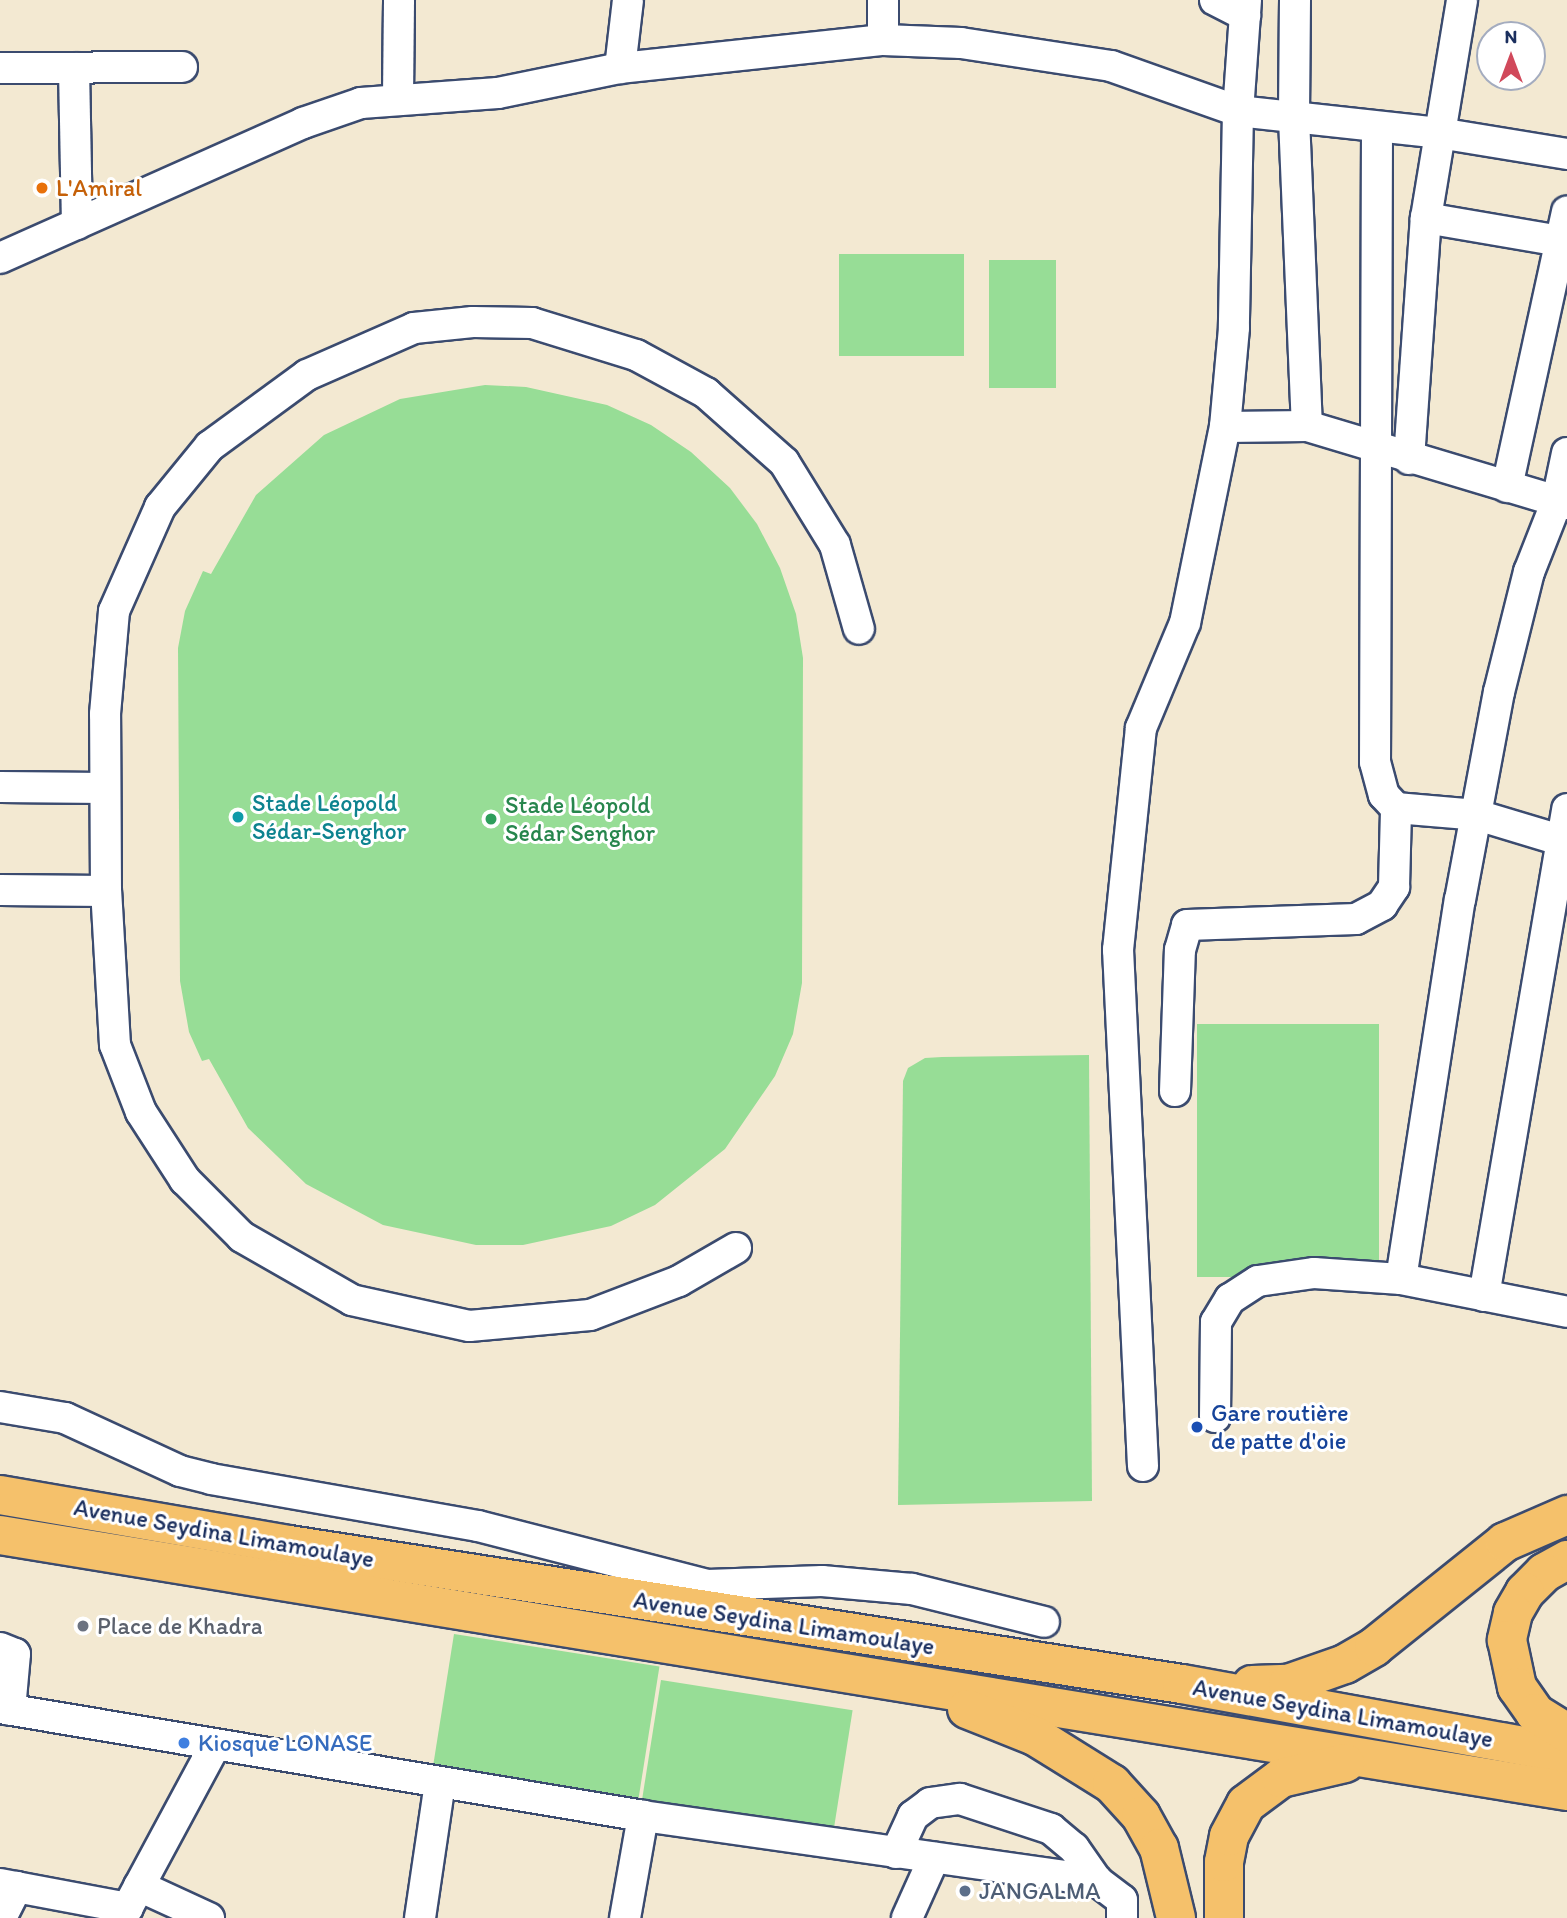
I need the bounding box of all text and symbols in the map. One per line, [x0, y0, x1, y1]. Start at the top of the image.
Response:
north arrow [1476, 21, 1546, 91]
text: N [1505, 25, 1517, 48]
place label: L'Amiral [56, 174, 142, 202]
marker: L'Amiral [34, 180, 50, 196]
place label: Stade Léopold Sédar-Senghor [252, 789, 406, 845]
place label: Stade Léopold Sédar Senghor [505, 791, 655, 847]
marker: Stade Léopold Sédar-Senghor [230, 809, 246, 825]
marker: Stade Léopold Sédar Senghor [483, 811, 499, 827]
place label: Gare routière de patte d'oie [1211, 1399, 1349, 1455]
marker: Gare routière de patte d'oie [1189, 1419, 1205, 1435]
street label: Avenue Seydina Limamoulaye [72, 1492, 376, 1574]
street label: Avenue Seydina Limamoulaye [632, 1585, 936, 1661]
place label: Place de Khadra [97, 1612, 263, 1640]
marker: Place de Khadra [75, 1618, 91, 1634]
street label: Avenue Seydina Limamoulaye [1191, 1672, 1495, 1754]
place label: Kiosque LONASE [198, 1729, 372, 1757]
marker: Kiosque LONASE [176, 1735, 192, 1751]
place label: JANGALMA [979, 1877, 1101, 1905]
marker: JANGALMA [957, 1883, 973, 1899]

